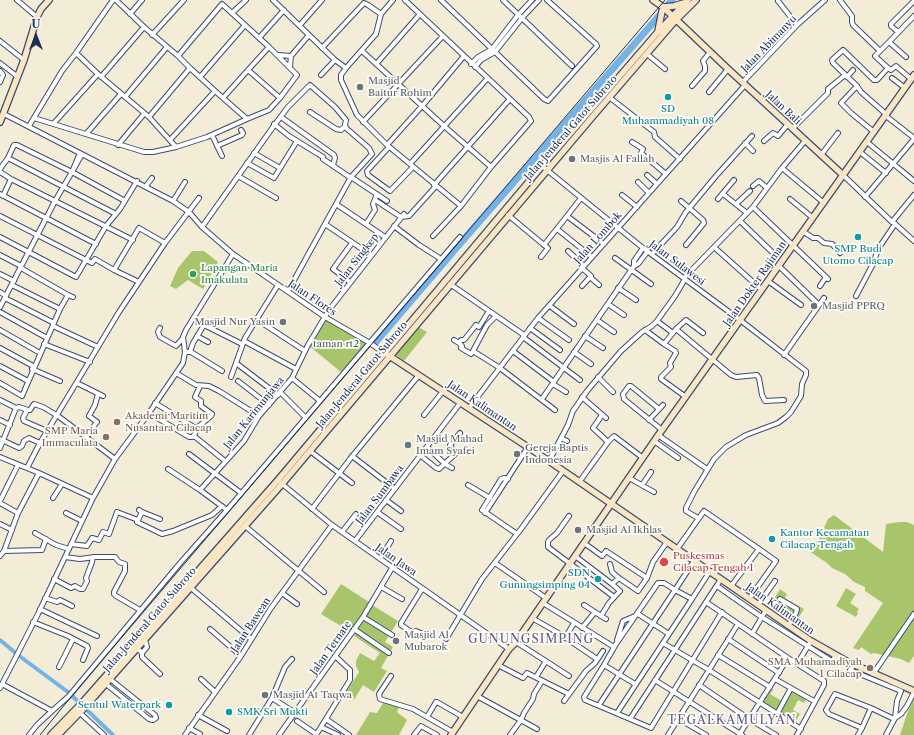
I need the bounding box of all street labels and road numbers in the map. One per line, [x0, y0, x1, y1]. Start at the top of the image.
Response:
street label: Jalan Abimanyu [739, 13, 799, 75]
street label: Jalan Jenderal Gatot Subroto [522, 73, 620, 183]
street label: Jalan Bali [763, 89, 803, 127]
street label: Jalan Lombok [572, 210, 624, 266]
street label: Jalan Singkep [333, 231, 381, 289]
street label: Jalan Sulawesi [647, 238, 707, 288]
street label: Jalan Dokter Rajiman [721, 239, 789, 329]
street label: Jalan Flores [286, 278, 338, 318]
street label: Jalan Jenderal Gatot Subroto [314, 319, 410, 431]
street label: Jalan Karimunjawa [221, 375, 287, 451]
street label: Jalan Kalimantan [445, 378, 519, 434]
street label: Jalan Sumbawa [354, 463, 406, 527]
street label: Jalan Jawa [373, 541, 419, 579]
street label: Jalan Jenderal Gatot Subroto [101, 565, 199, 675]
street label: Jalan Kalimantan [743, 581, 817, 637]
street label: Jalan Bawean [229, 595, 273, 655]
street label: Jalan Ternate [308, 619, 354, 677]

